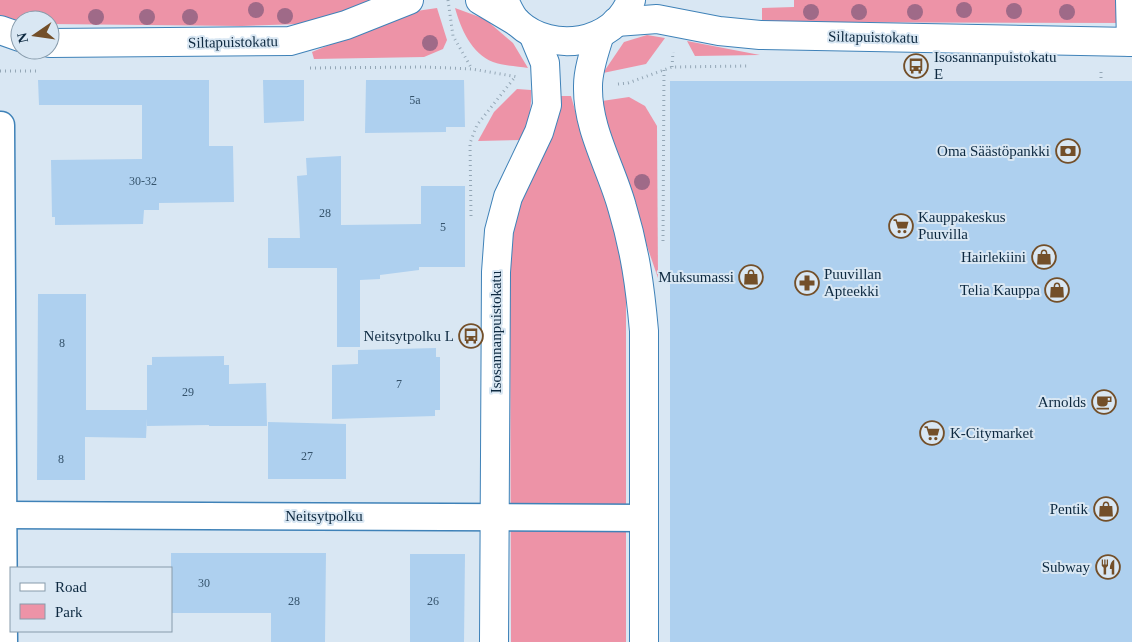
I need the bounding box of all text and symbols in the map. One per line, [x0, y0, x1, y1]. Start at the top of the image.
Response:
north arrow [10, 10, 60, 60]
street label: Siltapuistokatu [828, 28, 919, 46]
text: N [14, 31, 31, 44]
street label: Siltapuistokatu [188, 33, 279, 51]
place label: Isosannanpuistokatu E [934, 49, 1057, 82]
bus stop icon: Isosannanpuistokatu E [903, 53, 929, 79]
house number: 5a [409, 93, 421, 107]
bank icon: Oma Säästöpankki [1055, 138, 1081, 164]
place label: Oma Säästöpankki [937, 143, 1050, 159]
house number: 30-32 [129, 174, 157, 188]
house number: 28 [319, 206, 331, 220]
place label: Kauppakeskus Puuvilla [918, 209, 1006, 242]
supermarket icon: Kauppakeskus Puuvilla [888, 213, 914, 239]
house number: 5 [440, 220, 446, 234]
shop icon: Hairlekiini [1031, 244, 1057, 270]
place label: Hairlekiini [961, 249, 1026, 265]
shop icon: Muksumassi [738, 264, 764, 290]
place label: Puuvillan Apteekki [824, 266, 882, 299]
place label: Muksumassi [658, 269, 734, 285]
street label: Isosannanpuistokatu [488, 270, 504, 393]
pharmacy icon: Puuvillan Apteekki [794, 270, 820, 296]
shop icon: Telia Kauppa [1044, 277, 1070, 303]
place label: Telia Kauppa [960, 282, 1040, 298]
bus stop icon: Neitsytpolku L [458, 323, 484, 349]
place label: Neitsytpolku L [364, 328, 454, 344]
house number: 8 [59, 336, 65, 350]
house number: 7 [396, 377, 402, 391]
house number: 29 [182, 385, 194, 399]
cafe icon: Arnolds [1091, 389, 1117, 415]
place label: Arnolds [1038, 394, 1086, 410]
supermarket icon: K-Citymarket [919, 420, 945, 446]
place label: K-Citymarket [950, 425, 1034, 441]
house number: 27 [301, 449, 313, 463]
house number: 8 [58, 452, 64, 466]
shop icon: Pentik [1093, 496, 1119, 522]
place label: Pentik [1050, 501, 1088, 517]
street label: Neitsytpolku [285, 508, 363, 524]
restaurant icon: Subway [1095, 554, 1121, 580]
place label: Subway [1042, 559, 1090, 575]
legend [10, 567, 172, 632]
house number: 30 [198, 576, 210, 590]
text: Road [55, 579, 87, 595]
house number: 28 [288, 594, 300, 608]
house number: 26 [427, 594, 439, 608]
text: Park [55, 604, 83, 620]

